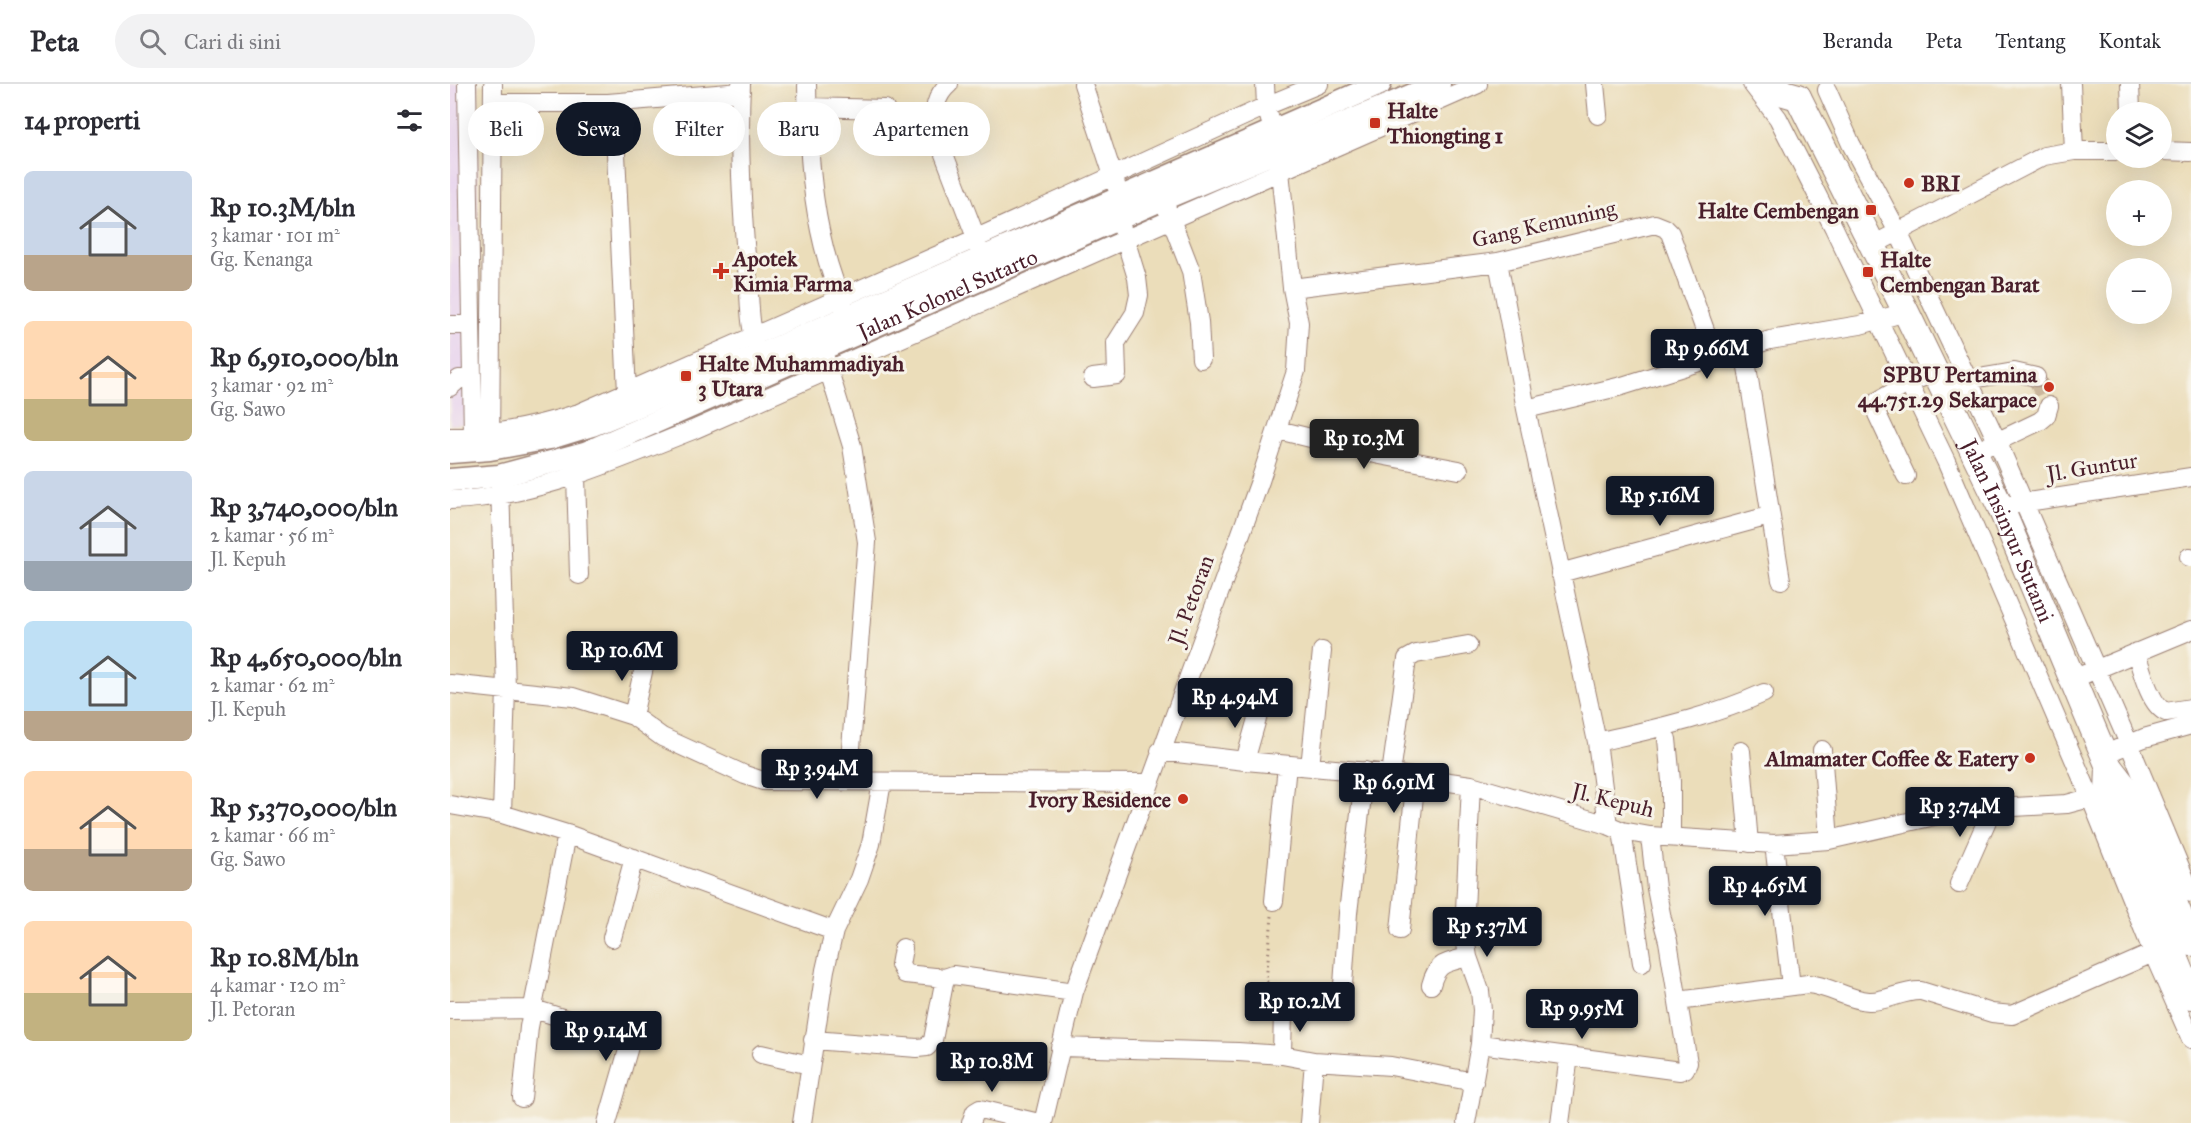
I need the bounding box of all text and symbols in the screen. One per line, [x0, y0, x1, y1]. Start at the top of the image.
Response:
search box [115, 14, 535, 68]
text: Peta [30, 24, 79, 59]
icon: search [136, 25, 169, 58]
text: Cari di sini [184, 28, 281, 55]
text: Beranda [1822, 28, 1893, 54]
text: Peta [1926, 28, 1962, 54]
text: Tentang [1995, 28, 2065, 54]
text: Kontak [2098, 28, 2161, 54]
place label: Halte Thiongting 1 [1386, 97, 1503, 149]
chip: Beli [468, 102, 544, 156]
chip: Sewa [556, 102, 641, 156]
chip: Filter [653, 102, 745, 156]
chip: Baru [757, 102, 841, 156]
chip: Apartemen [853, 102, 990, 156]
map controls [2106, 102, 2172, 324]
button: layers [2106, 102, 2172, 168]
text: 14 properti [24, 104, 140, 136]
icon: filters [393, 104, 426, 137]
marker: Halte Thiongting 1 [1368, 116, 1382, 130]
place label: BRI [1921, 170, 1961, 197]
marker: BRI [1902, 176, 1916, 190]
button: + [2106, 180, 2172, 246]
text: Rp 10.3M/bln [210, 191, 355, 223]
street label: Gang Kemuning [1469, 194, 1619, 254]
icon: home [72, 195, 144, 267]
place label: Halte Cembengan [1697, 197, 1859, 224]
marker: Halte Cembengan [1864, 203, 1878, 217]
text: 3 kamar · 101 m² [210, 223, 340, 247]
street label: Jalan Kolonel Sutarto [851, 242, 1041, 346]
place label: Apotek Kimia Farma [731, 245, 853, 297]
place label: Halte Cembengan Barat [1880, 246, 2040, 298]
text: Gg. Kenanga [210, 247, 313, 271]
button: − [2106, 258, 2172, 324]
marker: Apotek Kimia Farma [714, 264, 728, 278]
marker: Halte Cembengan Barat [1861, 265, 1875, 279]
pin: Rp 9.66M [1645, 329, 1769, 380]
text: Rp 9.66M [1665, 336, 1749, 360]
text: Rp 6,910,000/bln [210, 341, 399, 373]
icon: home [72, 345, 144, 417]
place label: Halte Muhammadiyah 3 Utara [698, 350, 905, 402]
place label: SPBU Pertamina 44.751.29 Sekarpace [1858, 361, 2038, 413]
marker: Halte Muhammadiyah 3 Utara [679, 369, 693, 383]
text: 3 kamar · 92 m² [210, 373, 333, 397]
marker: SPBU Pertamina 44.751.29 Sekarpace [2042, 380, 2056, 394]
text: Gg. Sawo [210, 397, 285, 421]
pin: Rp 10.3M [1302, 419, 1426, 470]
text: Rp 10.3M [1324, 426, 1404, 450]
street label: Jalan Insinyur Sutami [1955, 433, 2060, 626]
street label: Jl. Guntur [2043, 446, 2140, 488]
pin: Rp 5.16M [1598, 476, 1722, 527]
text: Rp 5.16M [1620, 483, 1700, 507]
text: Rp 3,740,000/bln [210, 491, 398, 523]
icon: home [72, 495, 144, 567]
text: 2 kamar · 56 m² [210, 523, 334, 547]
text: Jl. Kepuh [210, 547, 286, 571]
street label: Jl. Petoran [1162, 551, 1220, 651]
pin: Rp 10.6M [560, 631, 684, 682]
text: Rp 10.6M [581, 638, 663, 662]
text: Rp 4,650,000/bln [210, 641, 402, 673]
icon: home [72, 645, 144, 717]
text: 2 kamar · 62 m² [210, 673, 335, 697]
pin: Rp 4.94M [1173, 678, 1297, 729]
text: Rp 4.94M [1192, 685, 1278, 709]
text: Jl. Kepuh [210, 697, 286, 721]
place label: Almamater Coffee & Eatery [1763, 745, 2020, 772]
pin: Rp 3.94M [755, 749, 879, 800]
marker: Almamater Coffee & Eatery [2023, 751, 2037, 765]
text: Rp 3.94M [775, 756, 859, 780]
pin: Rp 6.91M [1332, 763, 1456, 814]
text: Rp 6.91M [1353, 770, 1435, 794]
street label: Jl. Kepuh [1567, 776, 1657, 823]
place label: Ivory Residence [1028, 786, 1171, 813]
pin: Rp 3.74M [1898, 787, 2022, 838]
text: Rp 5,370,000/bln [210, 791, 397, 823]
marker: Ivory Residence [1176, 792, 1190, 806]
text: Rp 3.74M [1919, 794, 2001, 818]
icon: home [72, 795, 144, 867]
text: 2 kamar · 66 m² [210, 823, 335, 847]
text: Gg. Sawo [210, 847, 285, 871]
pin: Rp 4.65M [1703, 866, 1827, 917]
text: Rp 4.65M [1723, 873, 1807, 897]
pin: Rp 5.37M [1425, 907, 1549, 958]
text: Rp 5.37M [1447, 914, 1527, 938]
text: Rp 10.8M/bln [210, 941, 359, 973]
icon: home [72, 945, 144, 1017]
text: 4 kamar · 120 m² [210, 973, 345, 997]
pin: Rp 10.2M [1238, 982, 1362, 1033]
text: Rp 10.2M [1259, 989, 1341, 1013]
pin: Rp 9.95M [1520, 989, 1644, 1040]
text: Rp 9.95M [1540, 996, 1624, 1020]
text: Jl. Petoran [210, 997, 295, 1021]
pin: Rp 9.14M [544, 1011, 668, 1062]
text: Rp 9.14M [565, 1018, 647, 1042]
pin: Rp 10.8M [930, 1042, 1054, 1093]
text: Rp 10.8M [950, 1049, 1034, 1073]

